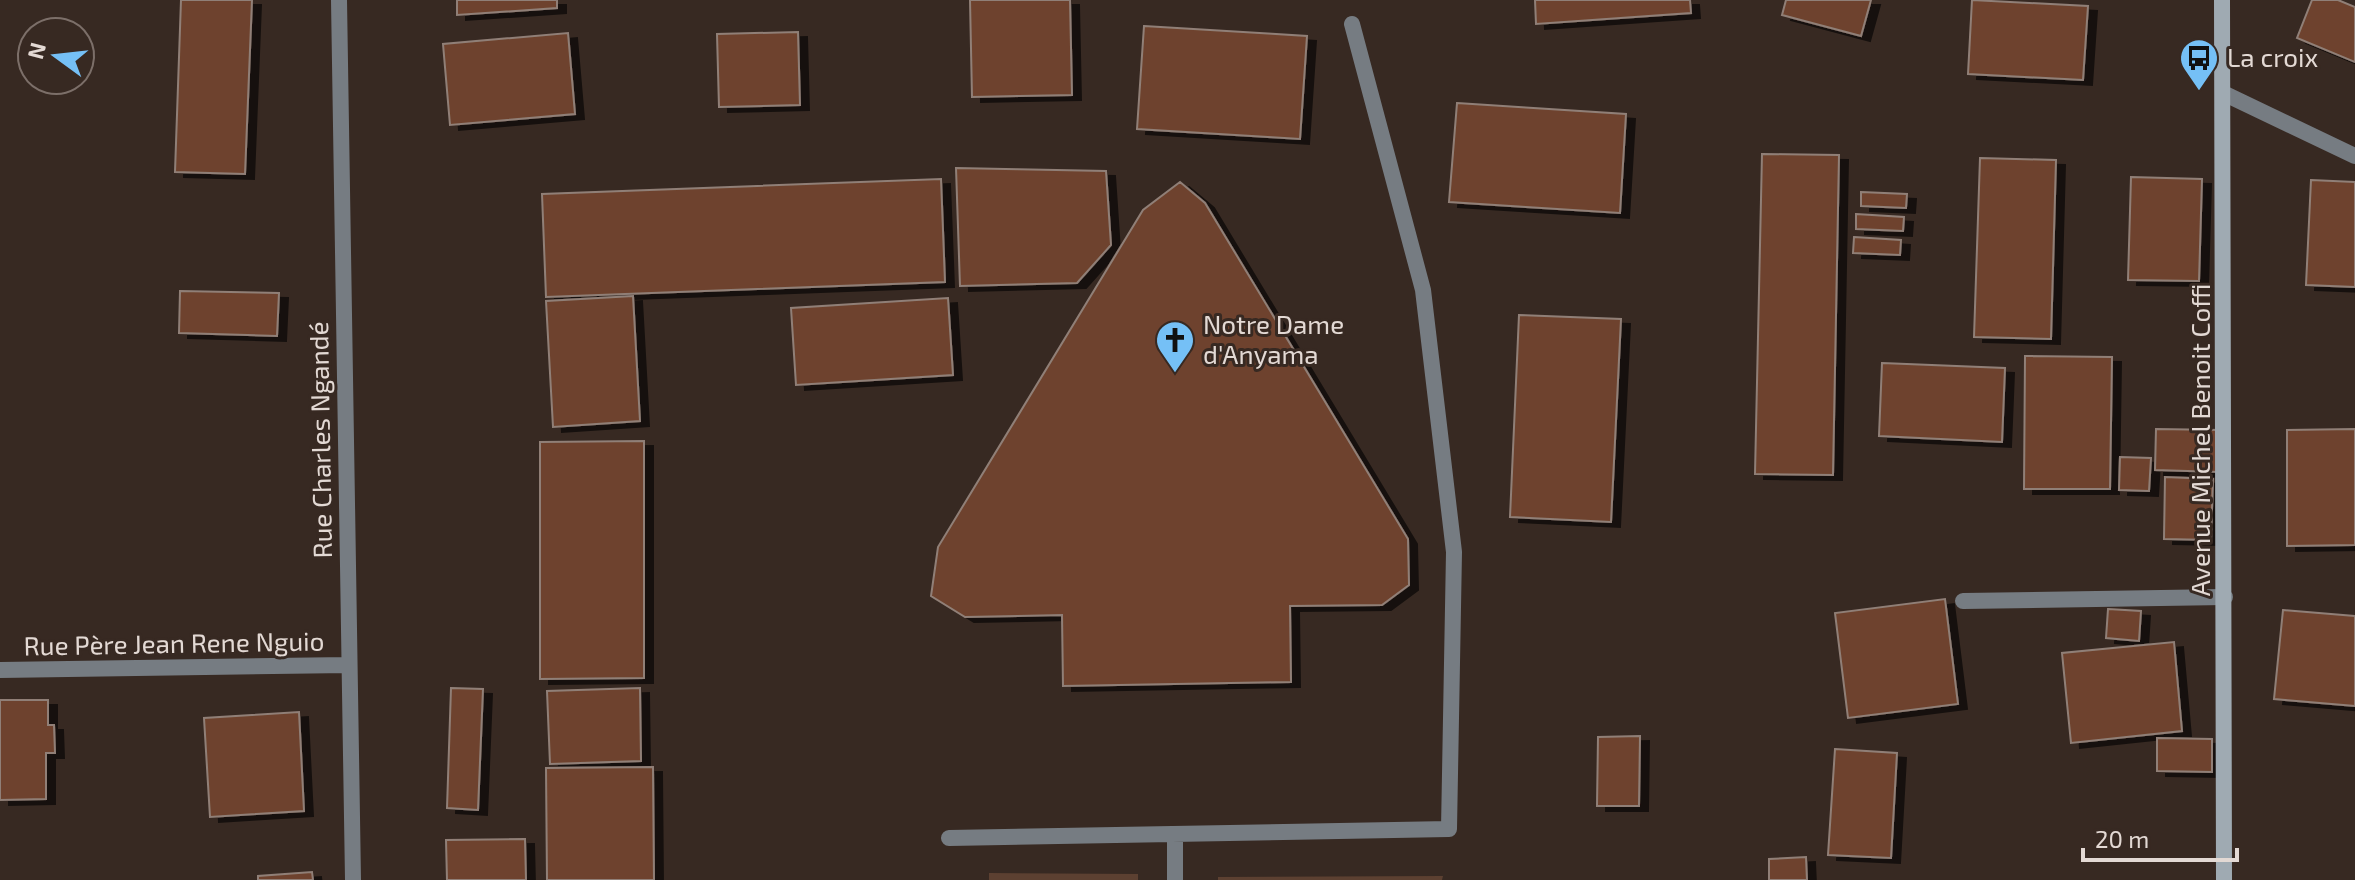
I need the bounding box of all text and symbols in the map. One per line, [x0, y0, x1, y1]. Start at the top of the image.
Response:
north arrow [16, 16, 96, 96]
bus stop icon: La croix [2178, 37, 2220, 92]
text: N [21, 40, 50, 62]
place label: La croix [2227, 41, 2318, 72]
street label: Avenue Michel Benoit Coffi [2184, 284, 2215, 596]
place label: Notre Dame d'Anyama [1203, 308, 1344, 369]
church icon: Notre Dame d'Anyama [1154, 319, 1196, 374]
street label: Rue Charles Ngandé [302, 321, 337, 559]
street label: Rue Père Jean Rene Nguio [23, 624, 325, 661]
scale bar [2083, 812, 2237, 862]
text: 20 m [2095, 824, 2149, 853]

